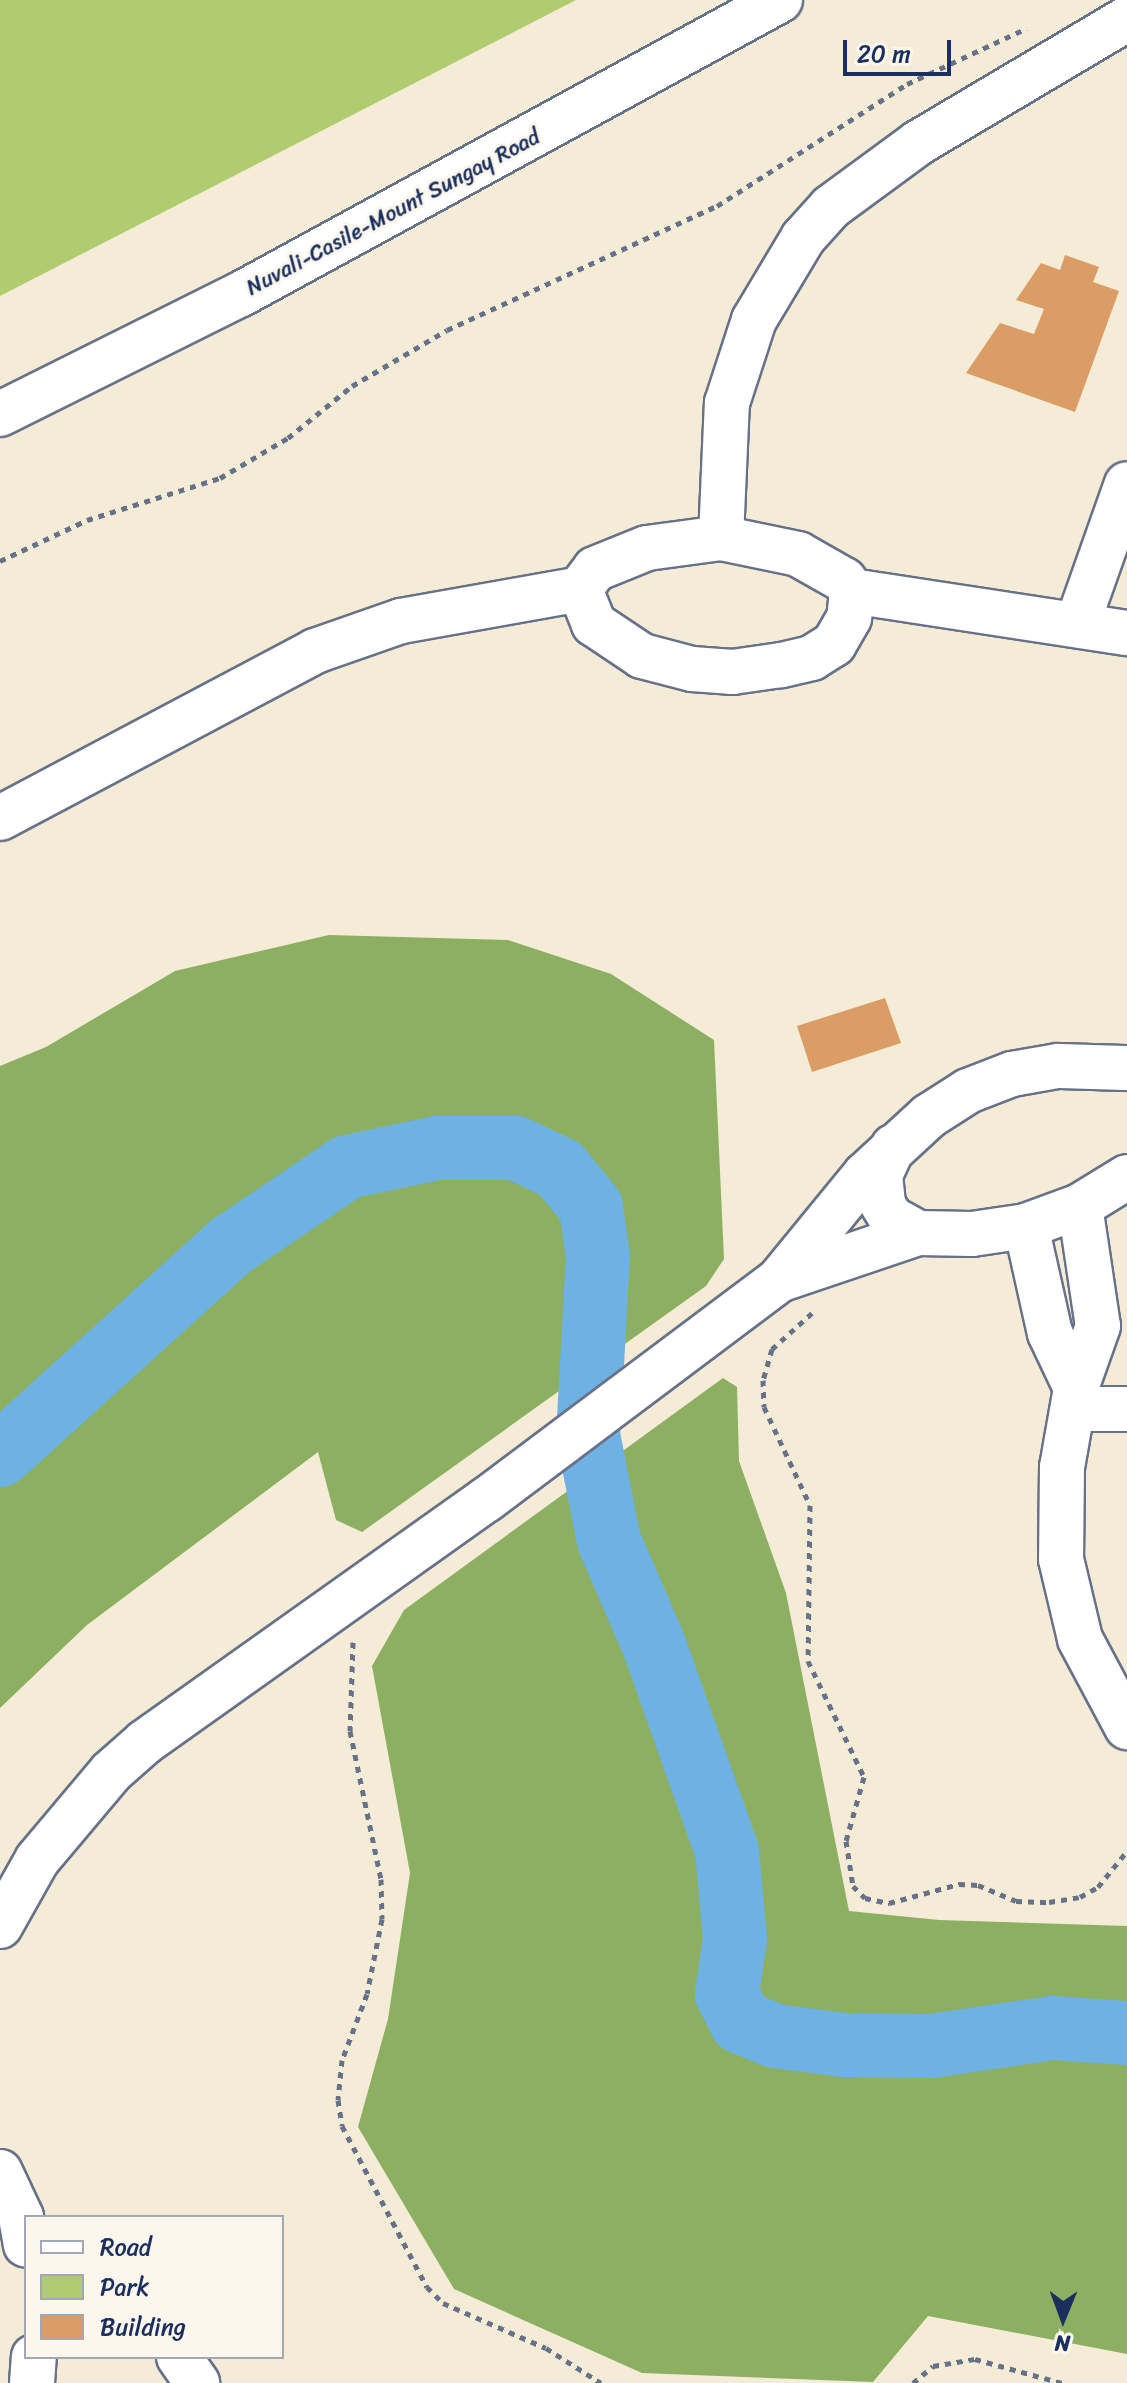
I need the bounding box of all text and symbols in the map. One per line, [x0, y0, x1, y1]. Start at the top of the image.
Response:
scale bar [847, 24, 955, 74]
text: 20 m [857, 33, 911, 75]
street label: Nuvali-Casile-Mount Sungay Road [242, 123, 544, 301]
legend [24, 2215, 284, 2359]
text: Road [100, 2226, 151, 2268]
text: Park [100, 2266, 149, 2308]
north arrow [1023, 2279, 1103, 2359]
text: Building [100, 2306, 186, 2348]
text: N [1055, 2324, 1071, 2363]

